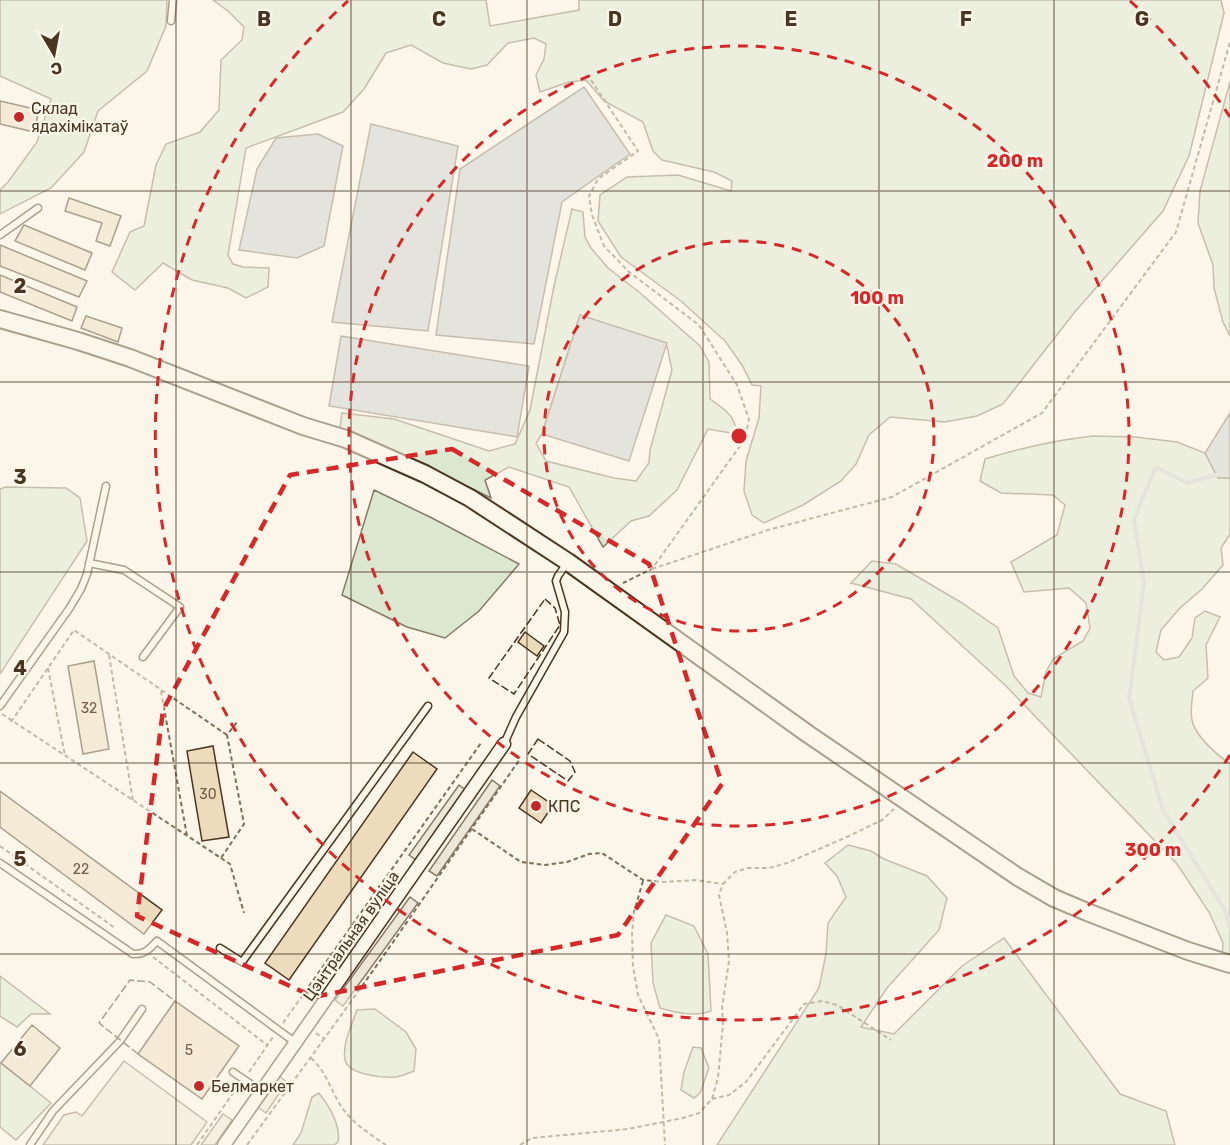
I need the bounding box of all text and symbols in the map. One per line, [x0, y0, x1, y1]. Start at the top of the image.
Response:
text: B [257, 7, 271, 31]
text: C [432, 7, 446, 31]
text: D [608, 7, 622, 31]
text: E [785, 7, 797, 31]
text: F [960, 7, 972, 31]
text: G [1135, 7, 1149, 31]
north arrow [24, 24, 84, 84]
text: С [49, 58, 64, 79]
place label: Склад ядахімікатаў [31, 99, 129, 136]
marker: Склад ядахімікатаў [12, 110, 26, 124]
text: 200 m [987, 150, 1043, 172]
text: 2 [14, 274, 27, 298]
text: 100 m [850, 287, 904, 309]
centre of rings [729, 426, 749, 446]
text: 3 [13, 465, 27, 489]
text: 4 [13, 656, 27, 680]
house number: 32 [81, 700, 97, 717]
house number: 30 [199, 786, 217, 803]
place label: КПС [548, 797, 580, 816]
marker: КПС [529, 799, 543, 813]
text: 300 m [1125, 839, 1181, 861]
text: 5 [14, 847, 27, 871]
house number: 22 [73, 861, 89, 878]
street label: Цэнтральная вуліца [299, 867, 403, 1005]
text: 6 [13, 1037, 27, 1061]
house number: 5 [185, 1042, 193, 1059]
place label: Белмаркет [211, 1077, 294, 1096]
marker: Белмаркет [192, 1079, 206, 1093]

